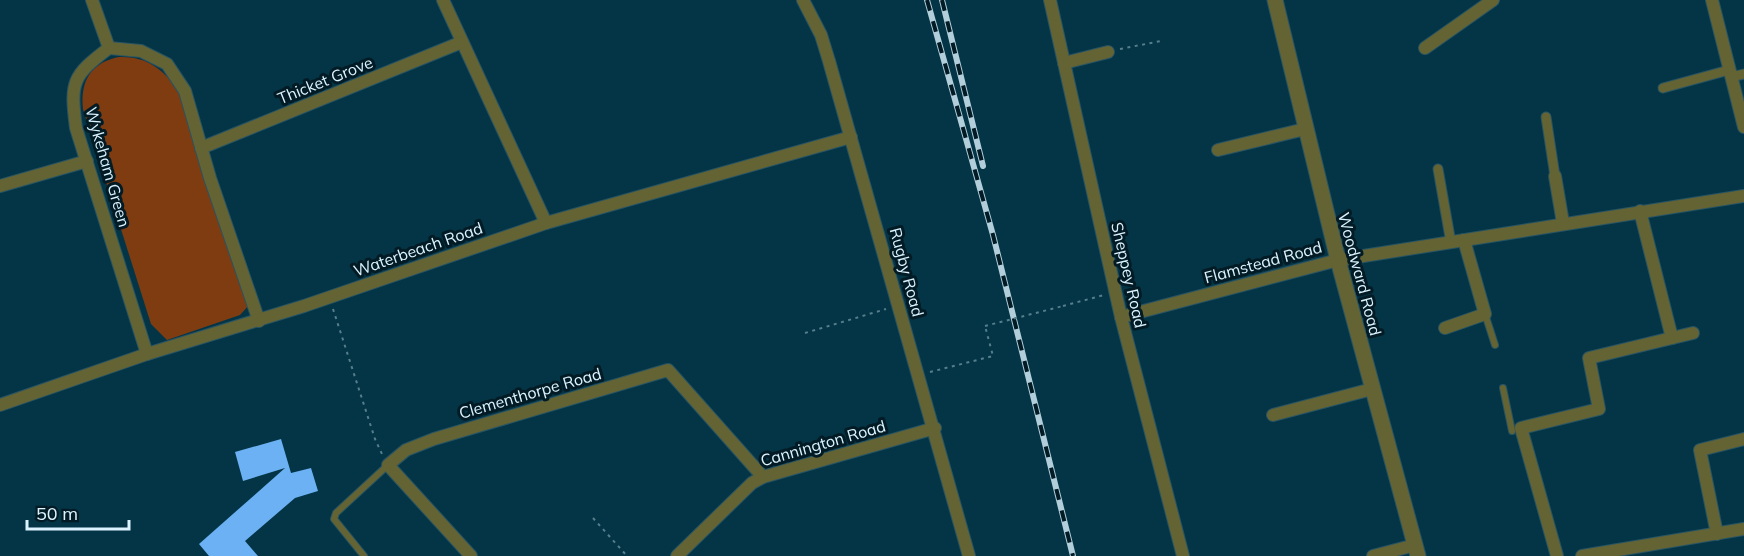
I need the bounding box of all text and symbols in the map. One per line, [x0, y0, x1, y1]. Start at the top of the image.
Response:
street label: Thicket Grove [275, 52, 375, 108]
street label: Wykeham Green [81, 105, 135, 229]
street label: Woodward Road [1334, 210, 1386, 338]
street label: Waterbeach Road [351, 218, 485, 280]
street label: Sheppey Road [1107, 220, 1151, 330]
street label: Rugby Road [886, 225, 928, 319]
street label: Flamstead Road [1202, 237, 1324, 287]
street label: Clementhorpe Road [456, 363, 604, 423]
street label: Cannington Road [758, 416, 888, 470]
scale bar [27, 493, 129, 531]
text: 50 m [36, 502, 78, 525]

